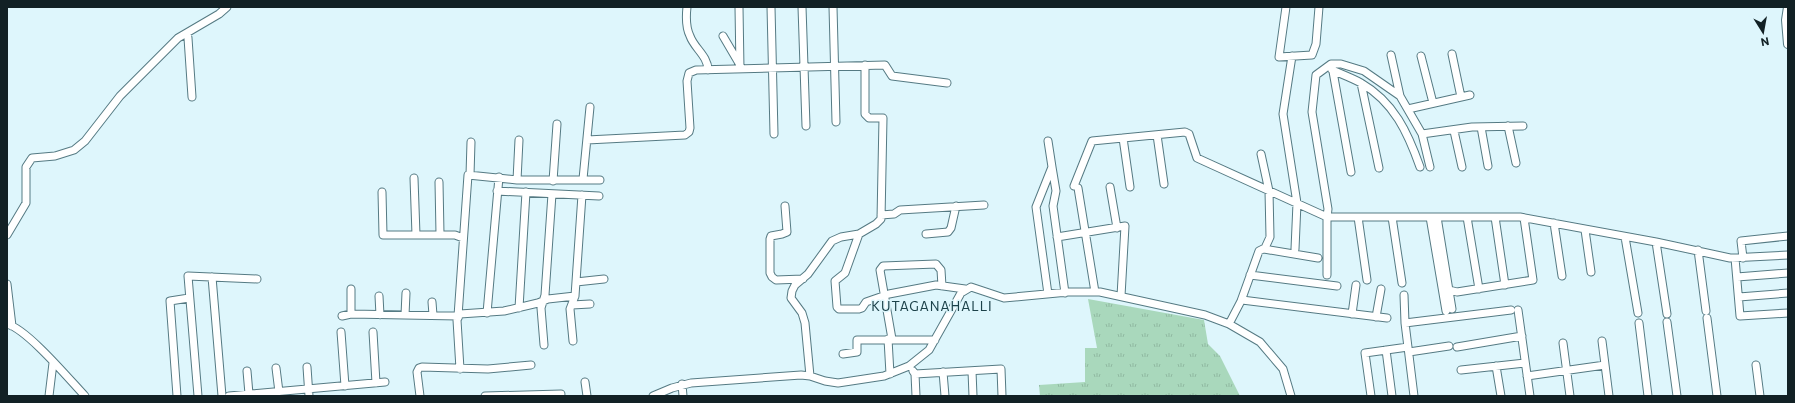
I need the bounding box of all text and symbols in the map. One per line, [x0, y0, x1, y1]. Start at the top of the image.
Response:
north arrow [1743, 12, 1783, 52]
text: N [1760, 35, 1770, 49]
district label: KUTAGANAHALLI [871, 298, 993, 314]

